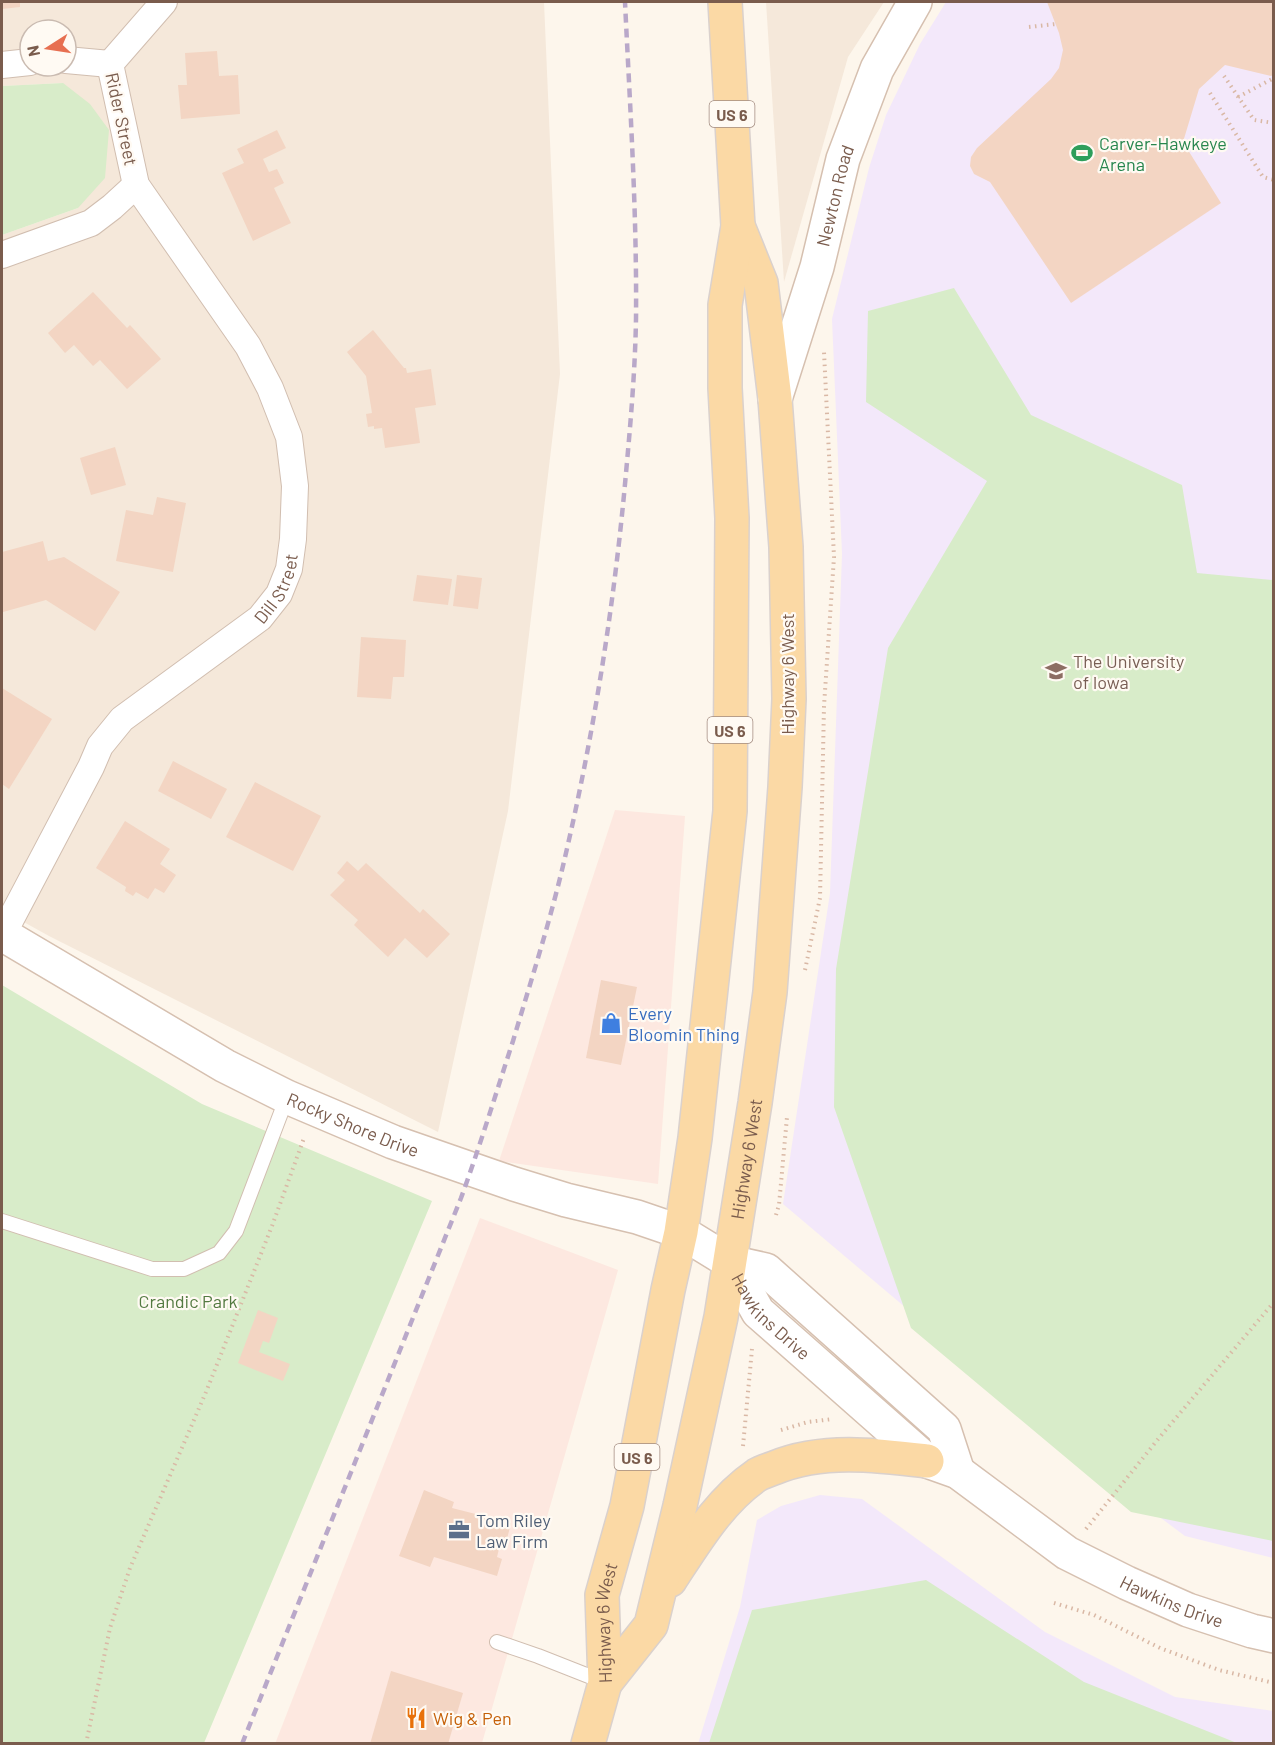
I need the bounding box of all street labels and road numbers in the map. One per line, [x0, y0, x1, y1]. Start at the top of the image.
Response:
street label: Rider Street [101, 71, 143, 167]
road number: US 6 [710, 101, 754, 127]
street label: Newton Road [811, 142, 858, 249]
street label: Dill Street [249, 552, 302, 628]
street label: Highway 6 West [776, 613, 798, 735]
road number: US 6 [708, 717, 752, 743]
street label: Rocky Shore Drive [284, 1087, 422, 1161]
street label: Highway 6 West [726, 1097, 766, 1221]
street label: Hawkins Drive [727, 1269, 815, 1364]
road number: US 6 [614, 1444, 660, 1470]
street label: Highway 6 West [590, 1560, 622, 1684]
street label: Hawkins Drive [1117, 1570, 1226, 1632]

